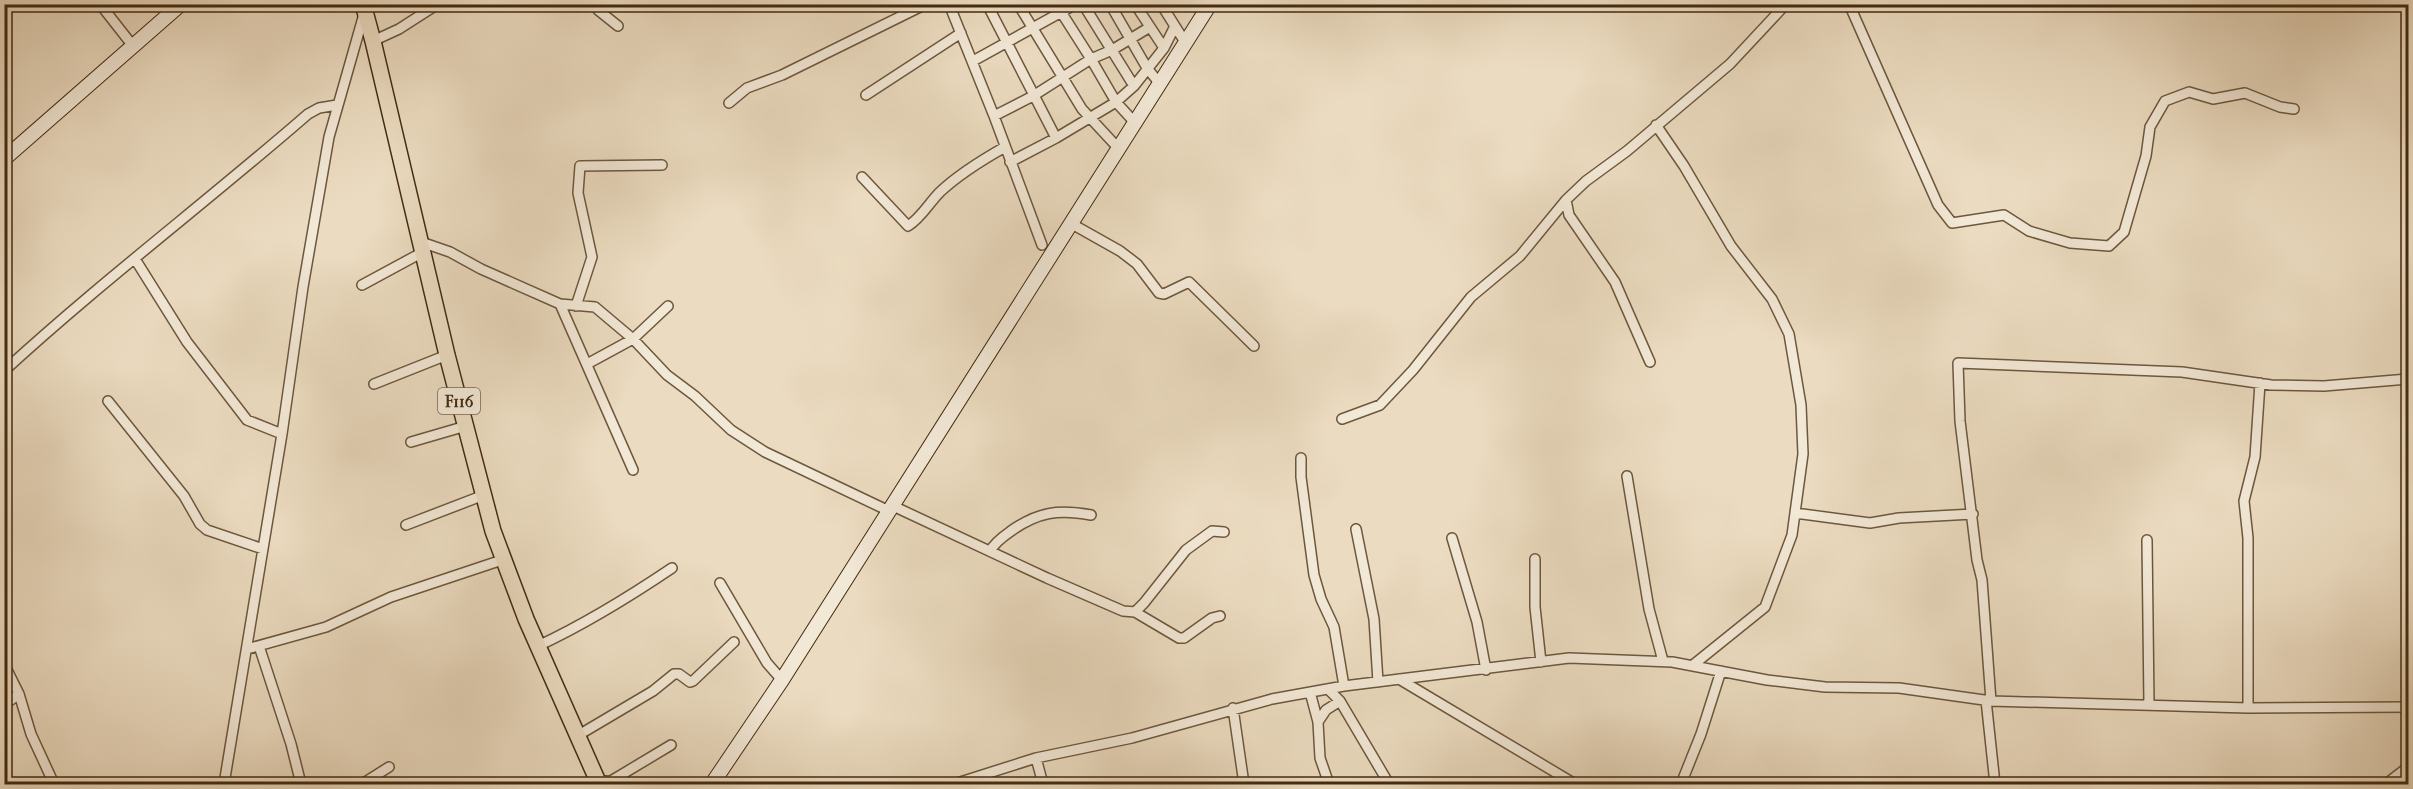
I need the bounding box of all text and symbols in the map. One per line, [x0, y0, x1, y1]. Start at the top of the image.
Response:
road number: F116 [438, 388, 480, 414]

